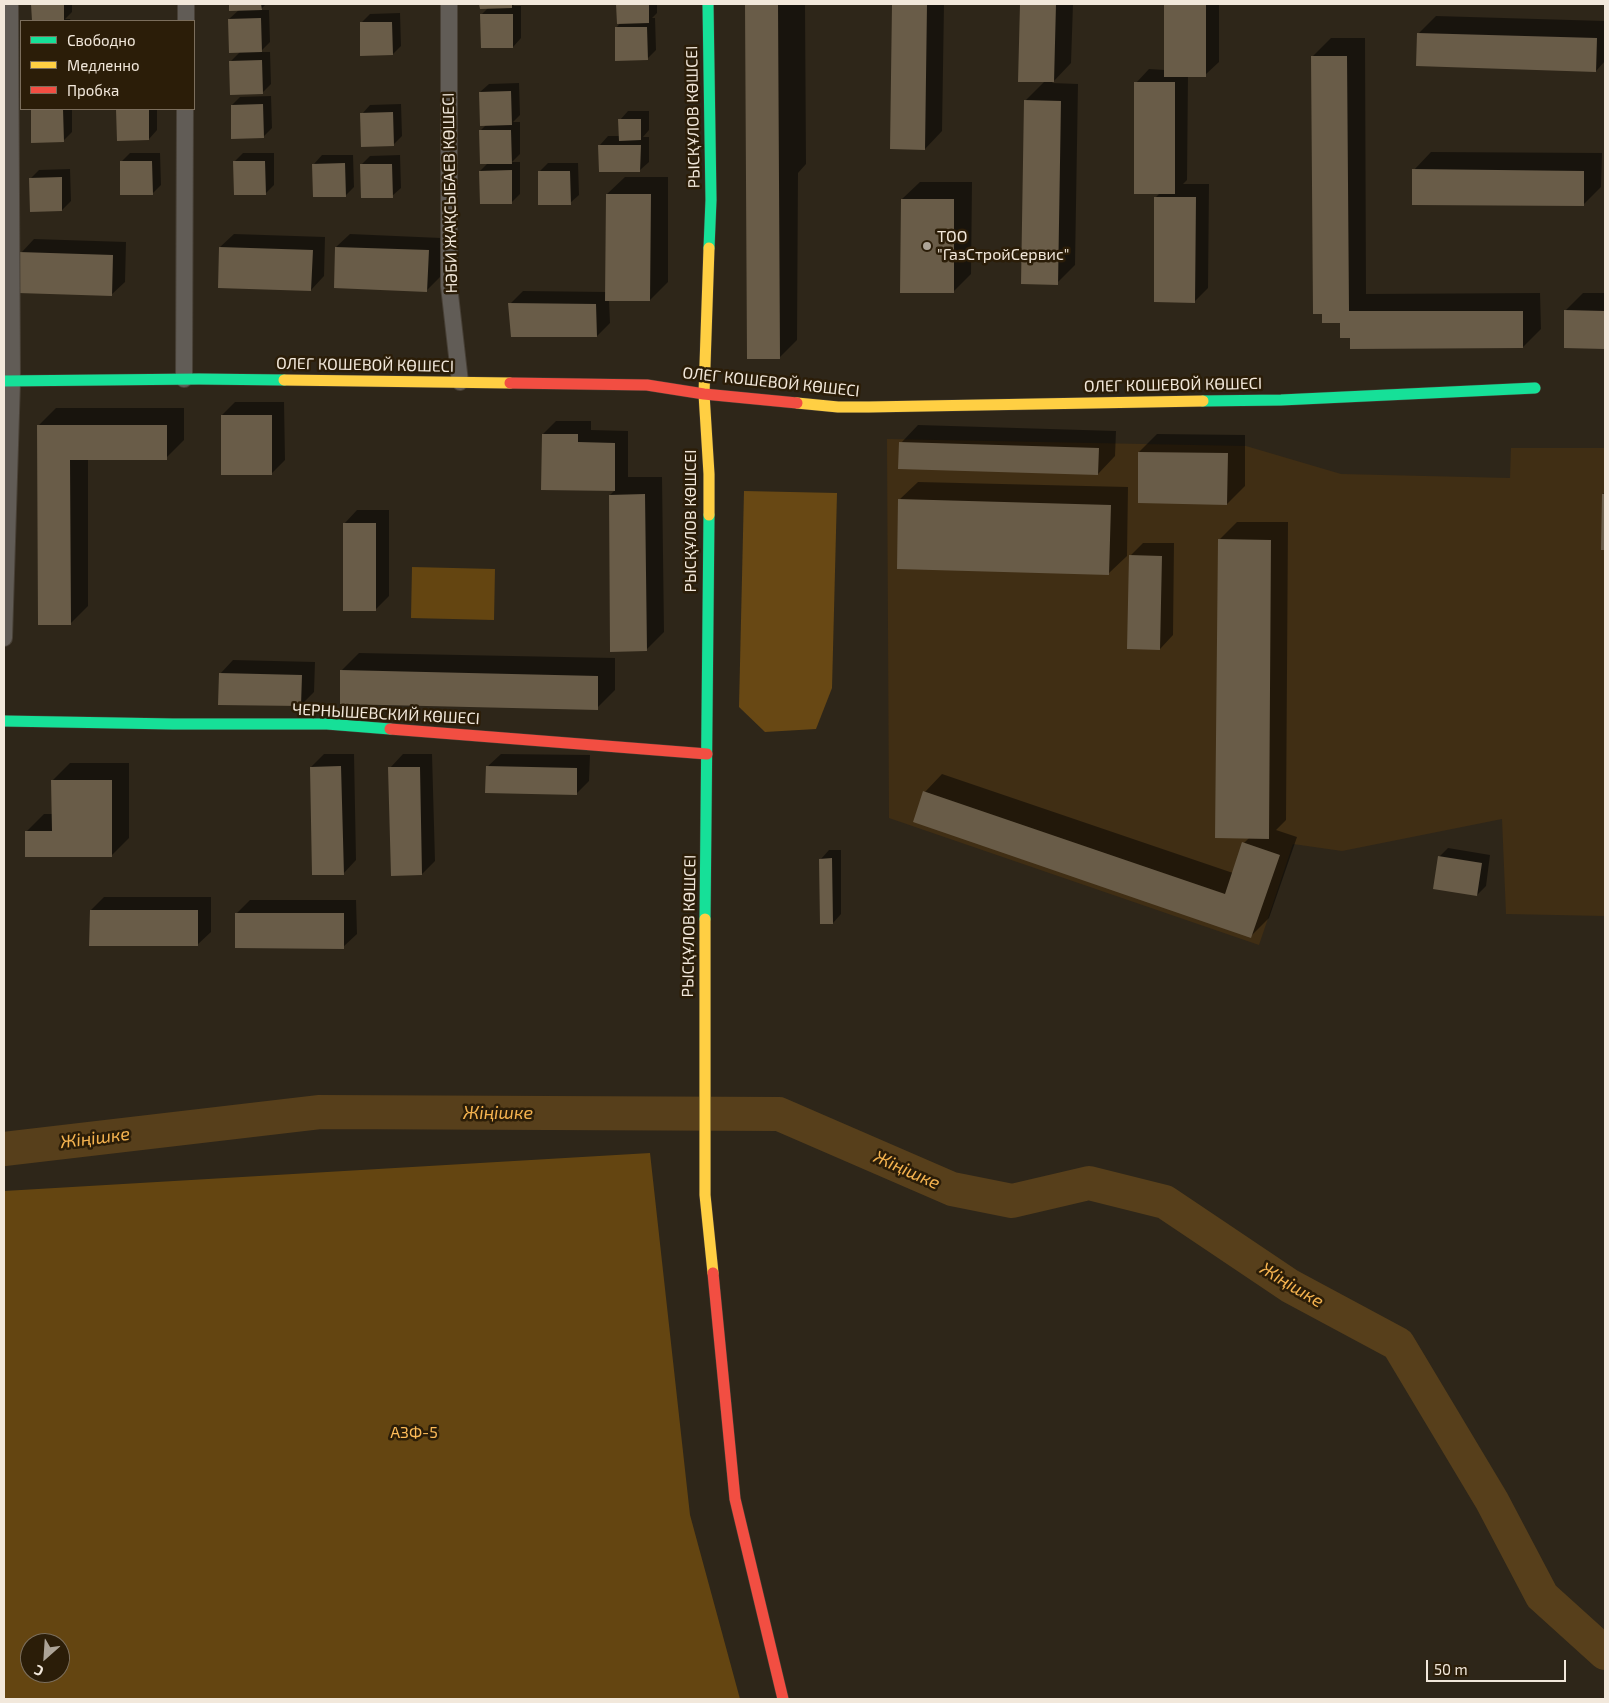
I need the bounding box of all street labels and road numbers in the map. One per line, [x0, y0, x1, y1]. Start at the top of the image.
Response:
street label: РЫСҚҰЛОВ КӨШСЕІ [682, 45, 704, 189]
street label: НӘБИ ЖАҚСЫБАЕВ КӨШЕСІ [439, 92, 461, 294]
street label: ОЛЕГ КОШЕВОЙ КӨШЕСІ [276, 354, 454, 376]
street label: ОЛЕГ КОШЕВОЙ КӨШЕСІ [681, 363, 861, 401]
street label: ОЛЕГ КОШЕВОЙ КӨШЕСІ [1084, 374, 1262, 396]
street label: РЫСҚҰЛОВ КӨШСЕІ [681, 450, 701, 592]
street label: ЧЕРНЫШЕВСКИЙ КӨШЕСІ [292, 699, 480, 729]
street label: РЫСҚҰЛОВ КӨШСЕІ [678, 854, 700, 998]

